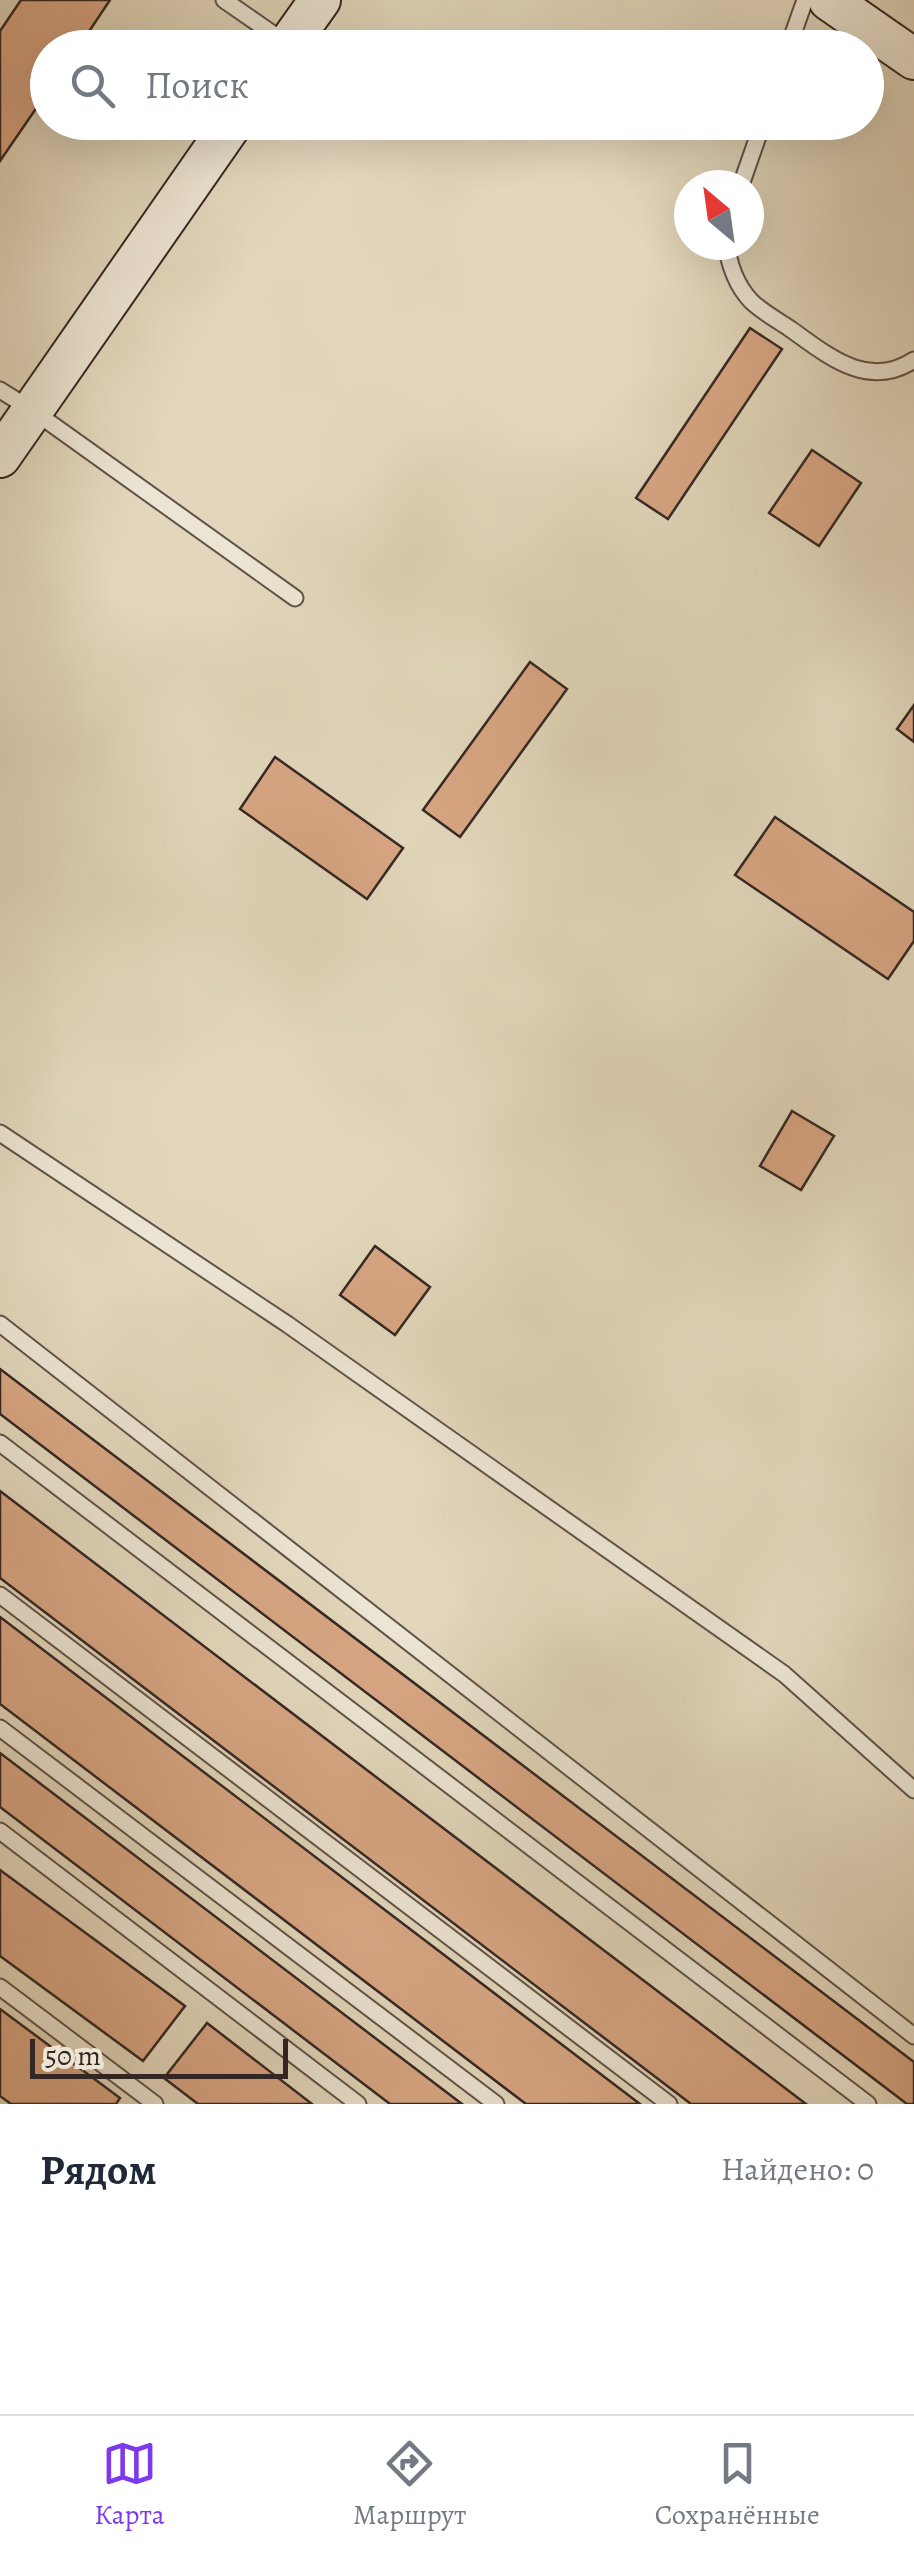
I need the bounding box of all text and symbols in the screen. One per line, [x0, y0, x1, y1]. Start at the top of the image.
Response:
search box [30, 30, 884, 140]
icon: search [65, 58, 120, 113]
text: Поиск [145, 59, 249, 111]
north arrow [674, 170, 764, 260]
scale bar [30, 2034, 288, 2078]
text: 50 m [45, 2037, 101, 2075]
text: Рядом [40, 2141, 157, 2198]
text: Найдено: 0 [721, 2147, 874, 2191]
tab: Карта [94, 2436, 165, 2534]
tab: Маршрут [353, 2436, 466, 2534]
tab: Сохранённые [655, 2436, 820, 2534]

